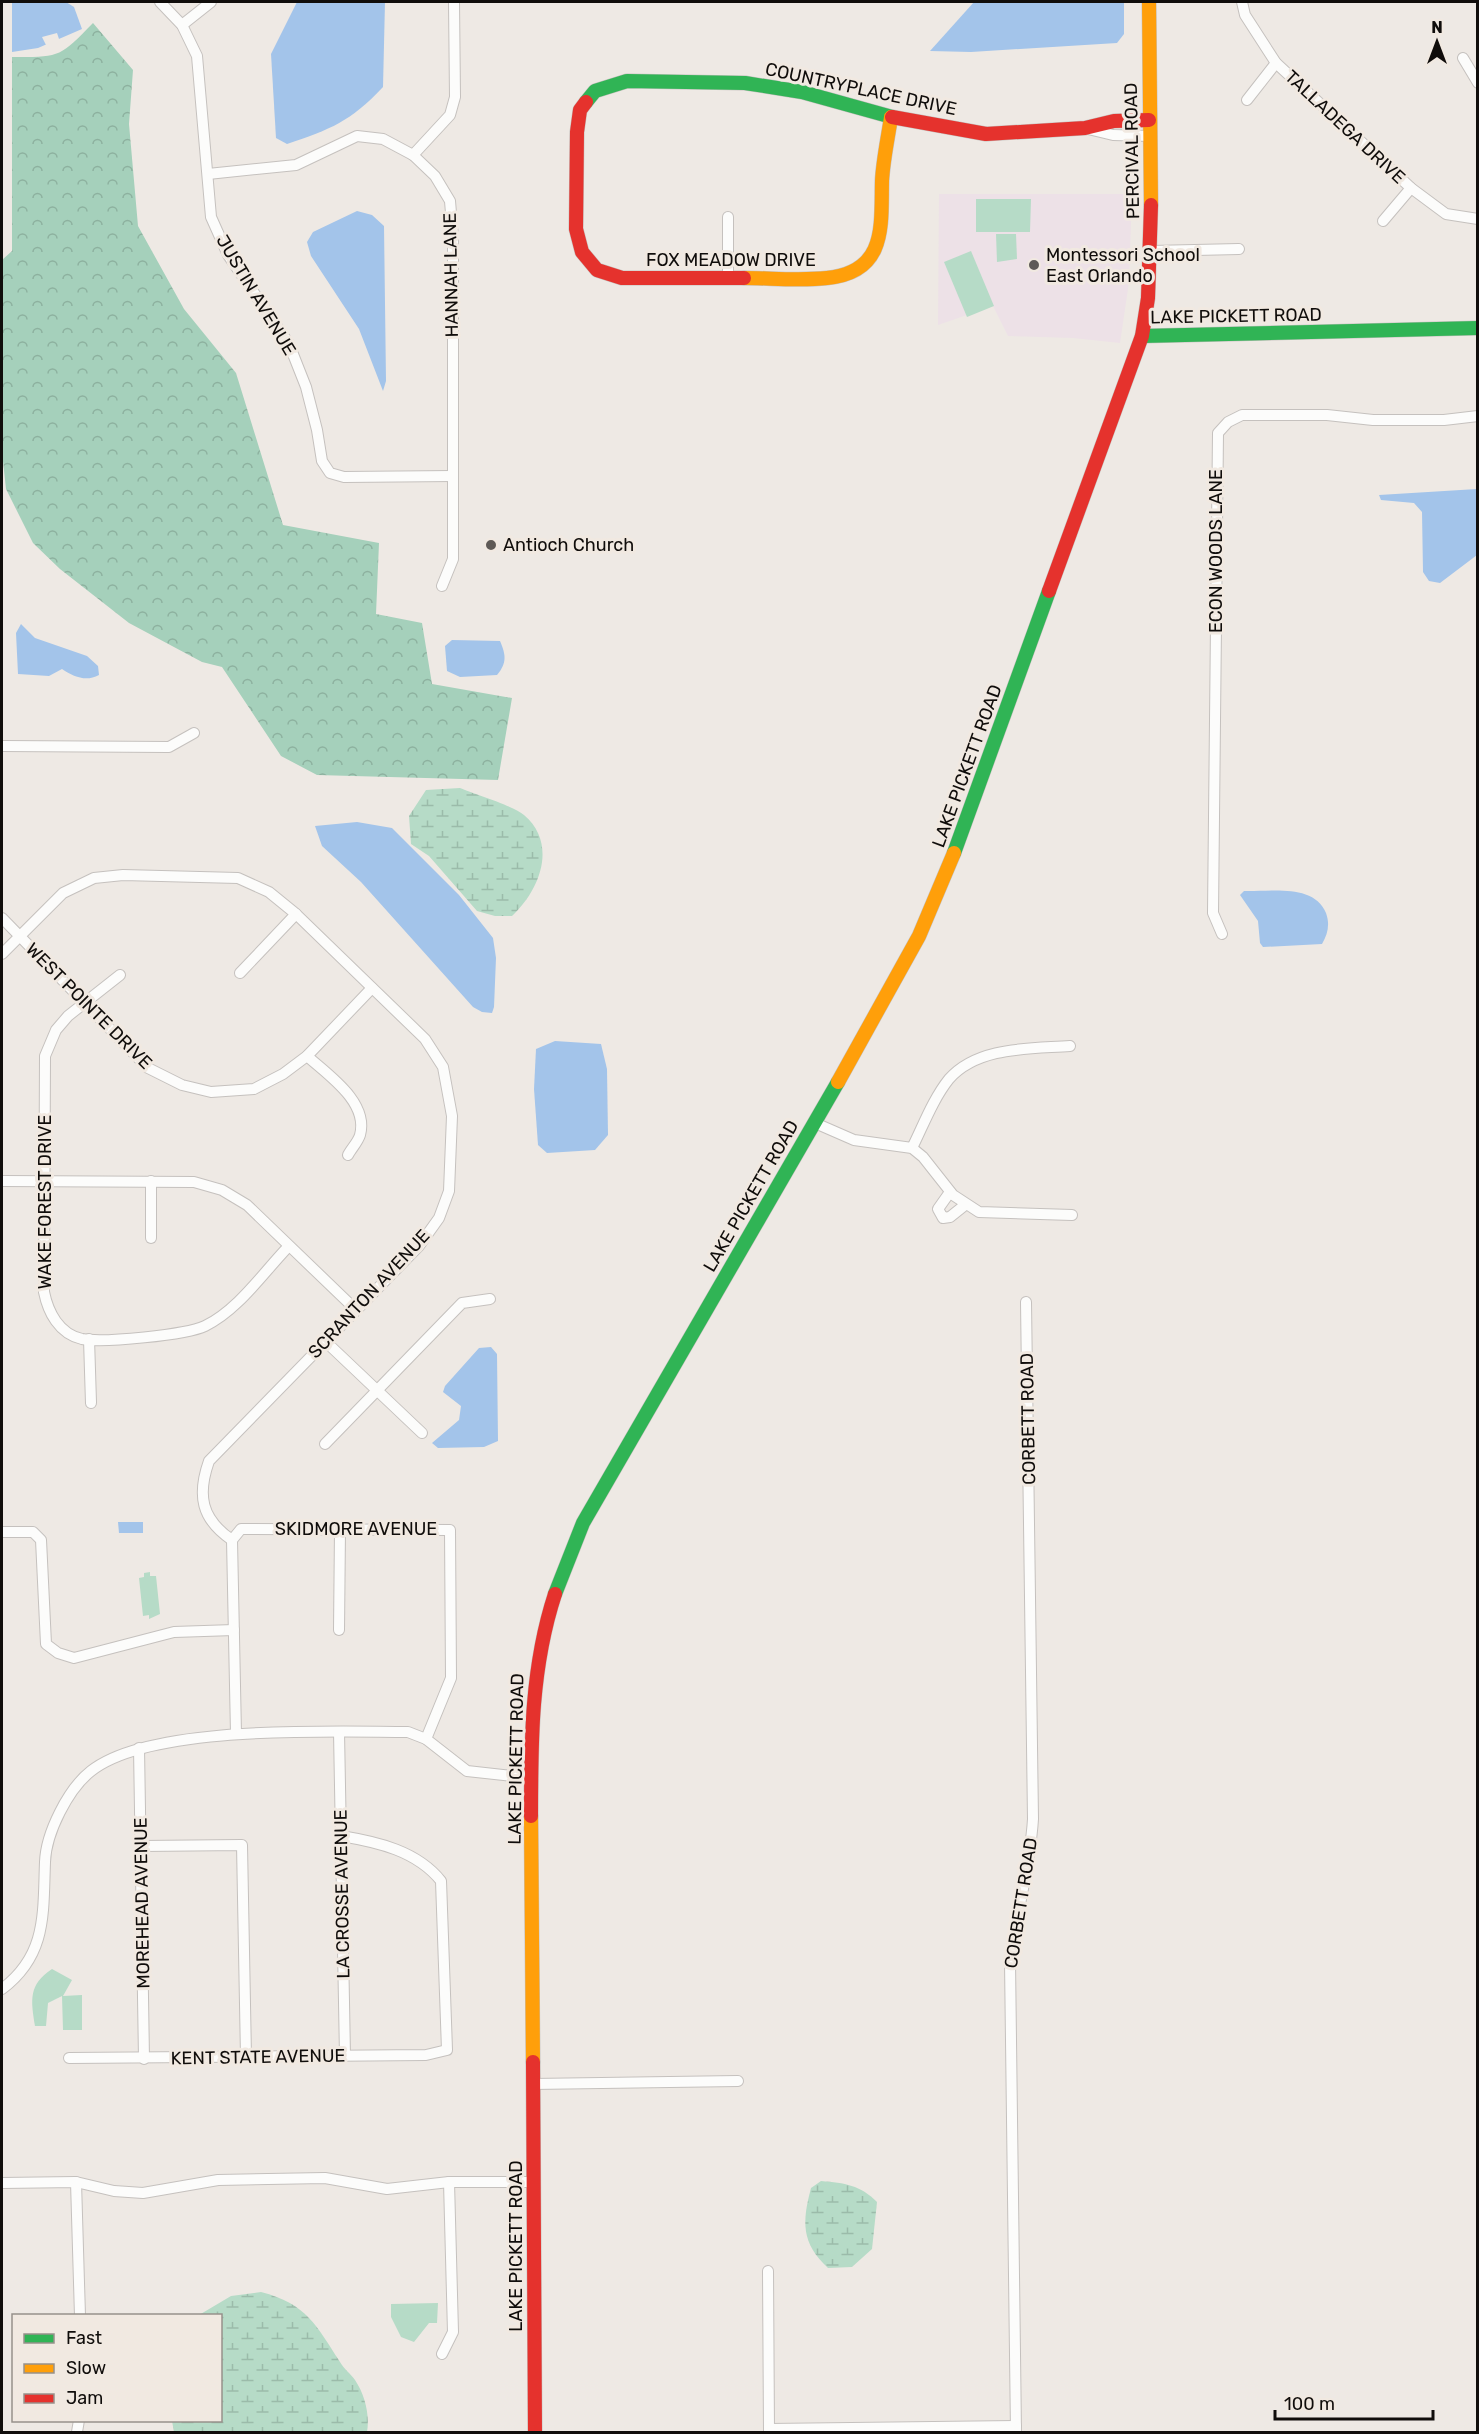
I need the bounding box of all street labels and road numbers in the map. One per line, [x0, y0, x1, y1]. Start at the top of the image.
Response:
street label: COUNTRYPLACE DRIVE [763, 58, 959, 120]
street label: TALLADEGA DRIVE [1280, 66, 1410, 188]
street label: PERCIVAL ROAD [1120, 83, 1144, 219]
street label: HANNAH LANE [439, 212, 463, 338]
street label: JUSTIN AVENUE [211, 231, 301, 359]
street label: FOX MEADOW DRIVE [646, 249, 816, 271]
street label: LAKE PICKETT ROAD [1150, 304, 1322, 328]
street label: ECON WOODS LANE [1205, 469, 1227, 633]
street label: LAKE PICKETT ROAD [927, 682, 1007, 850]
street label: WEST POINTE DRIVE [21, 938, 157, 1074]
street label: WAKE FOREST DRIVE [34, 1115, 56, 1289]
street label: LAKE PICKETT ROAD [699, 1116, 803, 1276]
street label: SCRANTON AVENUE [304, 1225, 434, 1363]
street label: CORBETT ROAD [1016, 1353, 1040, 1485]
street label: SKIDMORE AVENUE [275, 1518, 437, 1540]
street label: LAKE PICKETT ROAD [504, 1673, 528, 1845]
street label: LA CROSSE AVENUE [330, 1809, 354, 1979]
street label: MOREHEAD AVENUE [130, 1817, 154, 1989]
street label: CORBETT ROAD [1000, 1836, 1042, 1970]
street label: KENT STATE AVENUE [170, 2044, 346, 2070]
street label: LAKE PICKETT ROAD [505, 2160, 527, 2332]

